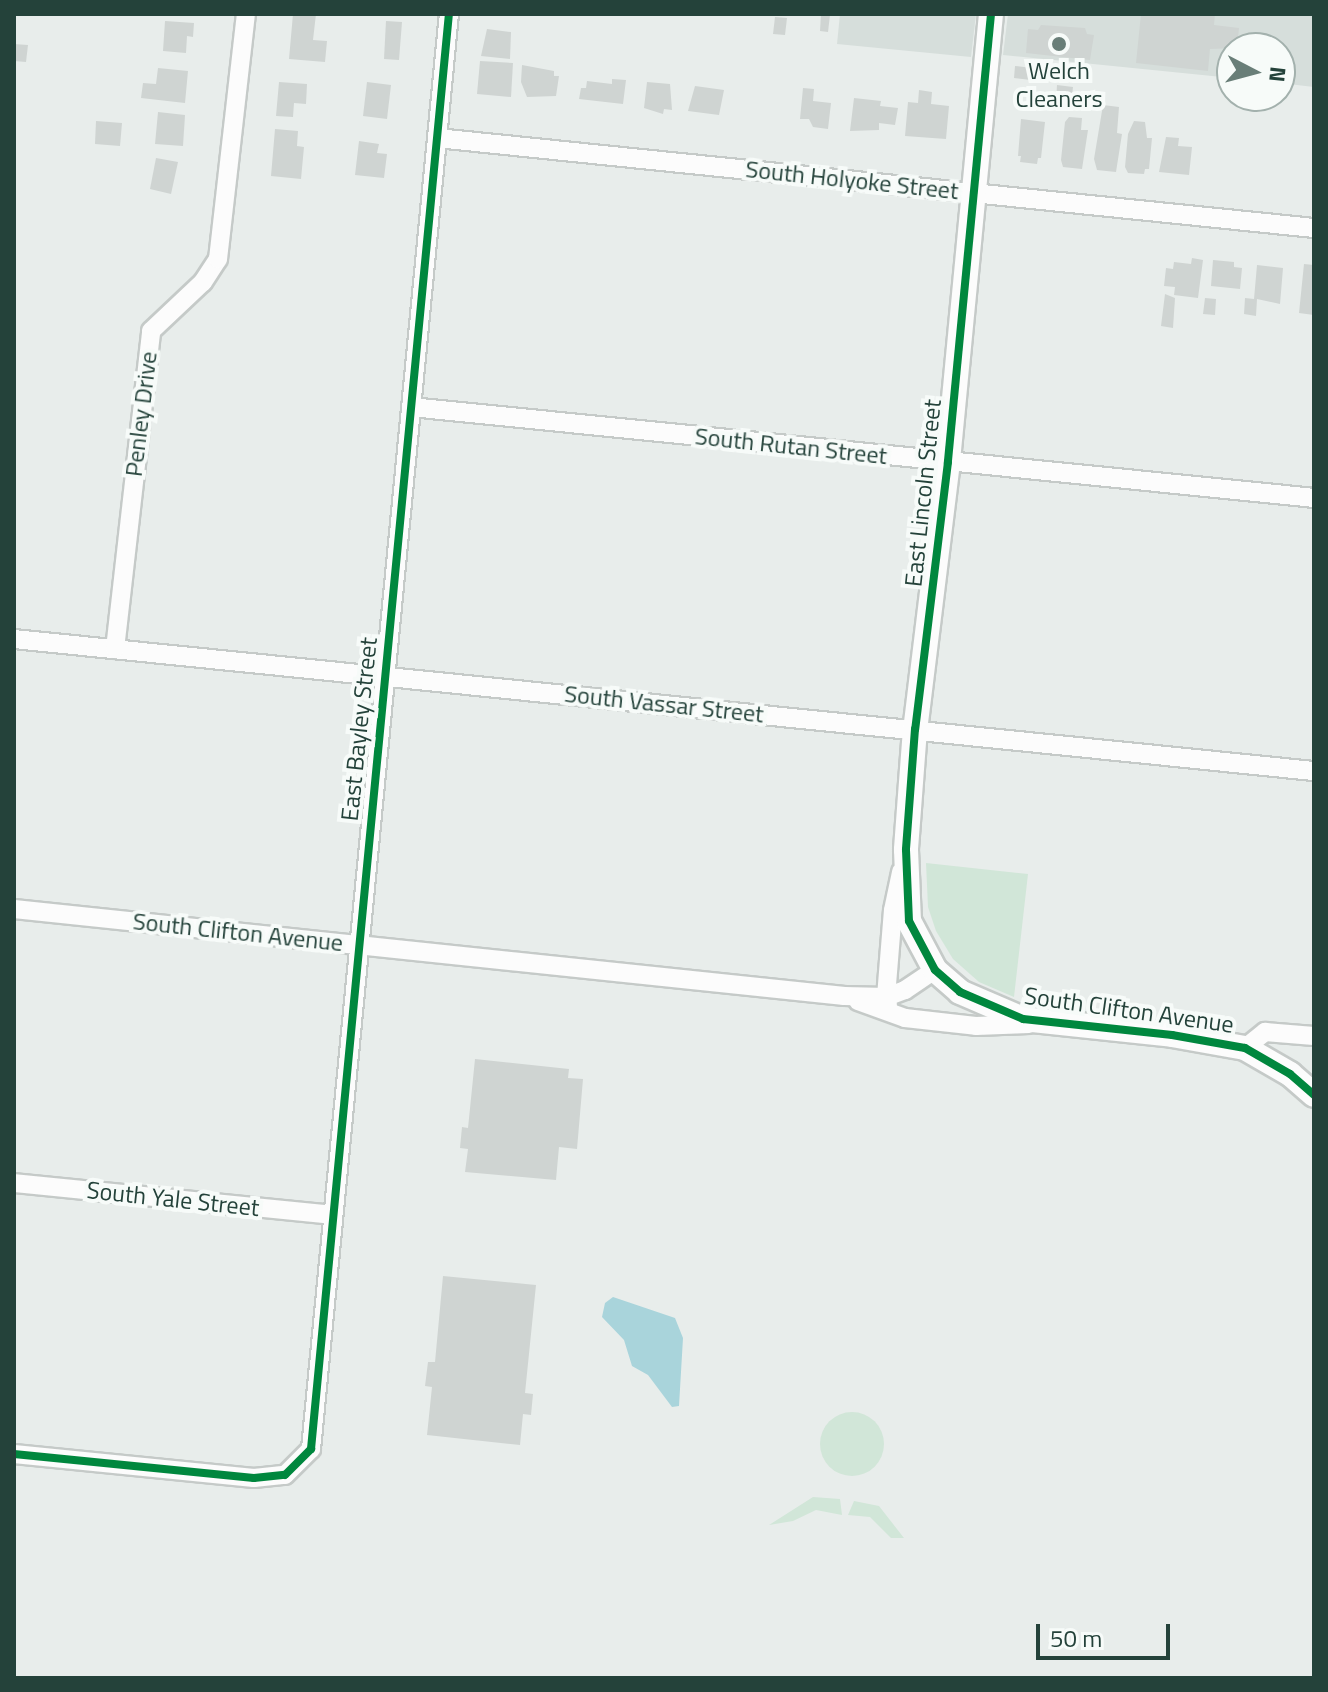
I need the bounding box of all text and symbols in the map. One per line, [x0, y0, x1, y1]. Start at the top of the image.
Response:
north arrow [1216, 32, 1296, 112]
marker: Welch Cleaners [1050, 35, 1068, 53]
place label: Welch Cleaners [1015, 57, 1103, 113]
text: N [1260, 65, 1296, 84]
street label: South Holyoke Street [744, 155, 960, 205]
street label: Penley Drive [119, 350, 163, 478]
street label: East Lincoln Street [899, 398, 947, 588]
street label: South Rutan Street [694, 422, 888, 470]
street label: East Bayley Street [335, 636, 383, 822]
street label: South Vassar Street [563, 679, 765, 729]
street label: South Clifton Avenue [131, 907, 345, 957]
street label: South Clifton Avenue [1022, 981, 1236, 1039]
street label: South Yale Street [85, 1176, 261, 1222]
scale bar [1040, 1608, 1174, 1658]
text: 50 m [1050, 1620, 1102, 1656]

